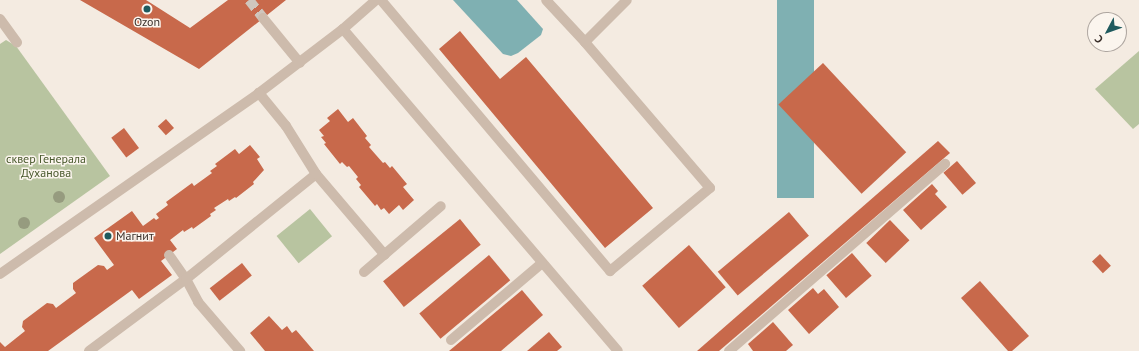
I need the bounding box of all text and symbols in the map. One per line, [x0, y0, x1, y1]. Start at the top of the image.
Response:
marker: Ozon [142, 4, 152, 14]
north arrow [1087, 12, 1127, 52]
place label: Ozon [134, 15, 160, 29]
text: С [1091, 32, 1106, 46]
park label: сквер Генерала Духанова [6, 152, 86, 180]
place label: Магнит [116, 229, 154, 243]
marker: Магнит [103, 231, 113, 241]

